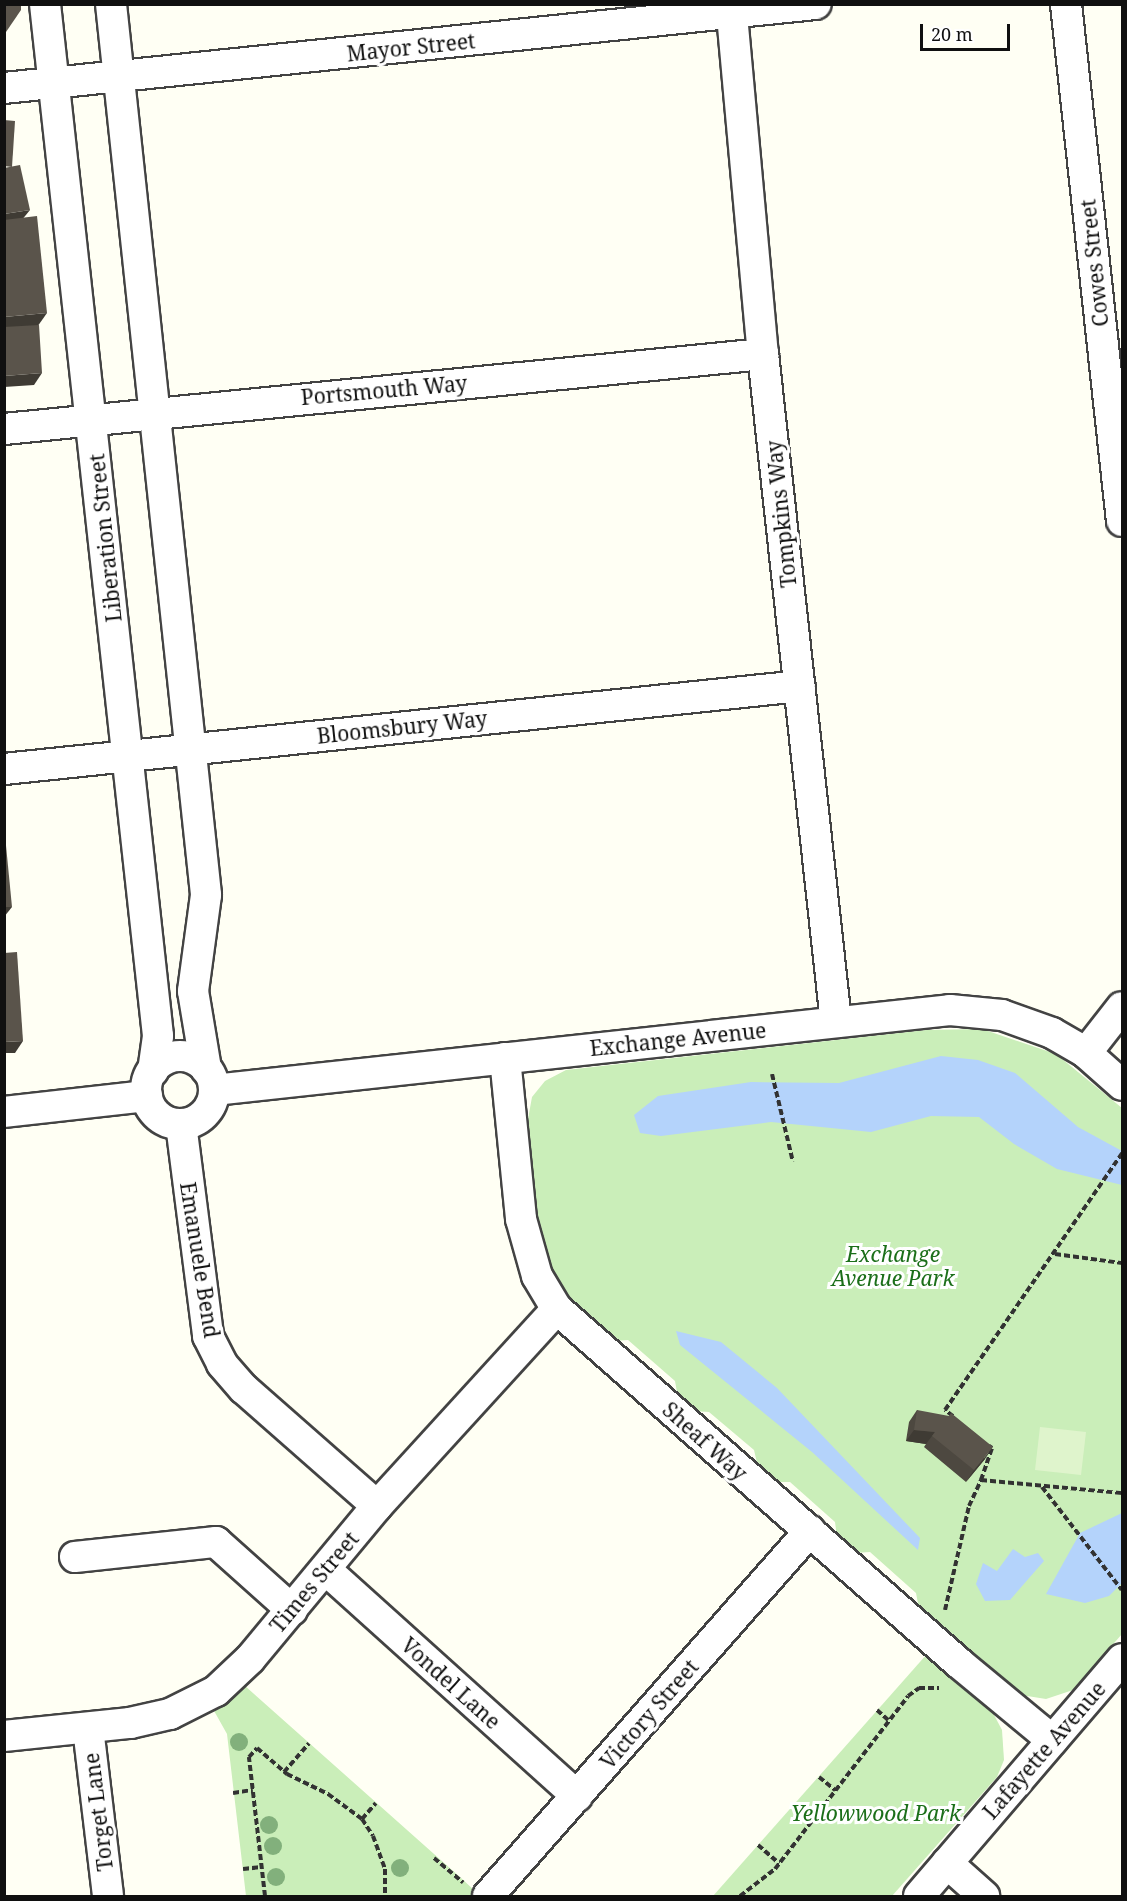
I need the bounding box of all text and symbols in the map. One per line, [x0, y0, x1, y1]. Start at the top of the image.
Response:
scale bar [923, 12, 1013, 50]
text: 20 m [931, 22, 973, 46]
street label: Mayor Street [346, 28, 476, 66]
street label: Cowes Street [1075, 198, 1113, 328]
street label: Portsmouth Way [300, 370, 468, 410]
street label: Tompkins Way [761, 439, 801, 589]
street label: Liberation Street [84, 453, 126, 623]
street label: Bloomsbury Way [316, 706, 488, 748]
street label: Exchange Avenue [589, 1017, 767, 1061]
street label: Emanuele Bend [175, 1180, 225, 1340]
park label: Exchange Avenue Park [831, 1241, 955, 1291]
street label: Sheaf Way [658, 1397, 752, 1485]
street label: Times Street [264, 1526, 364, 1638]
street label: Vondel Lane [396, 1632, 506, 1734]
street label: Victory Street [595, 1654, 703, 1774]
street label: Lafayette Avenue [978, 1676, 1110, 1824]
street label: Torget Lane [78, 1751, 118, 1873]
park label: Yellowwood Park [791, 1800, 961, 1826]

